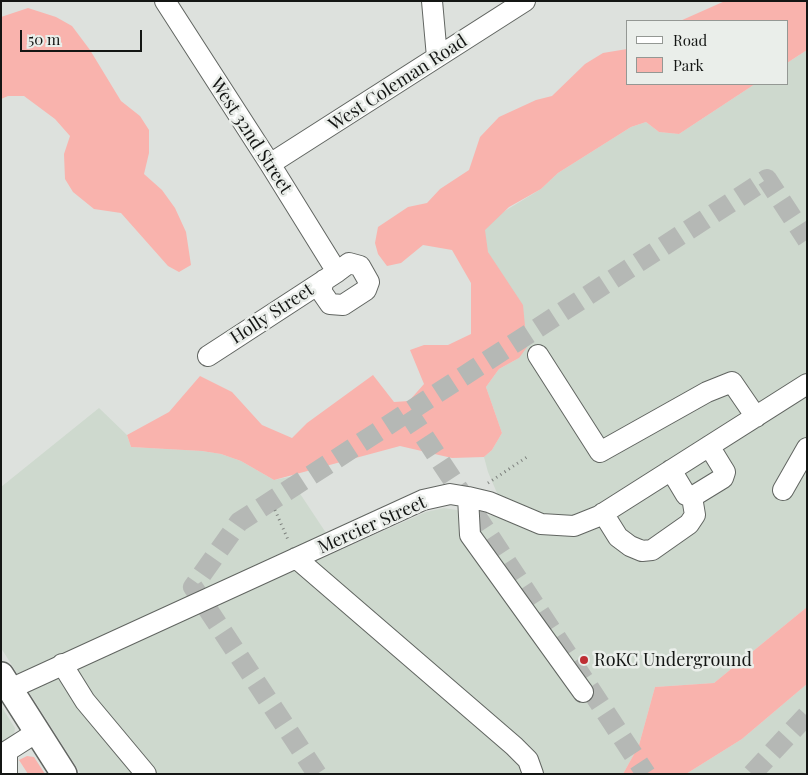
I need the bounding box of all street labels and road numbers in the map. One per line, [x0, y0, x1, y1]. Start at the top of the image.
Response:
street label: West Coleman Road [325, 30, 471, 136]
street label: West 32nd Street [206, 74, 296, 198]
street label: Holly Street [226, 279, 318, 349]
street label: Mercier Street [315, 492, 429, 558]

